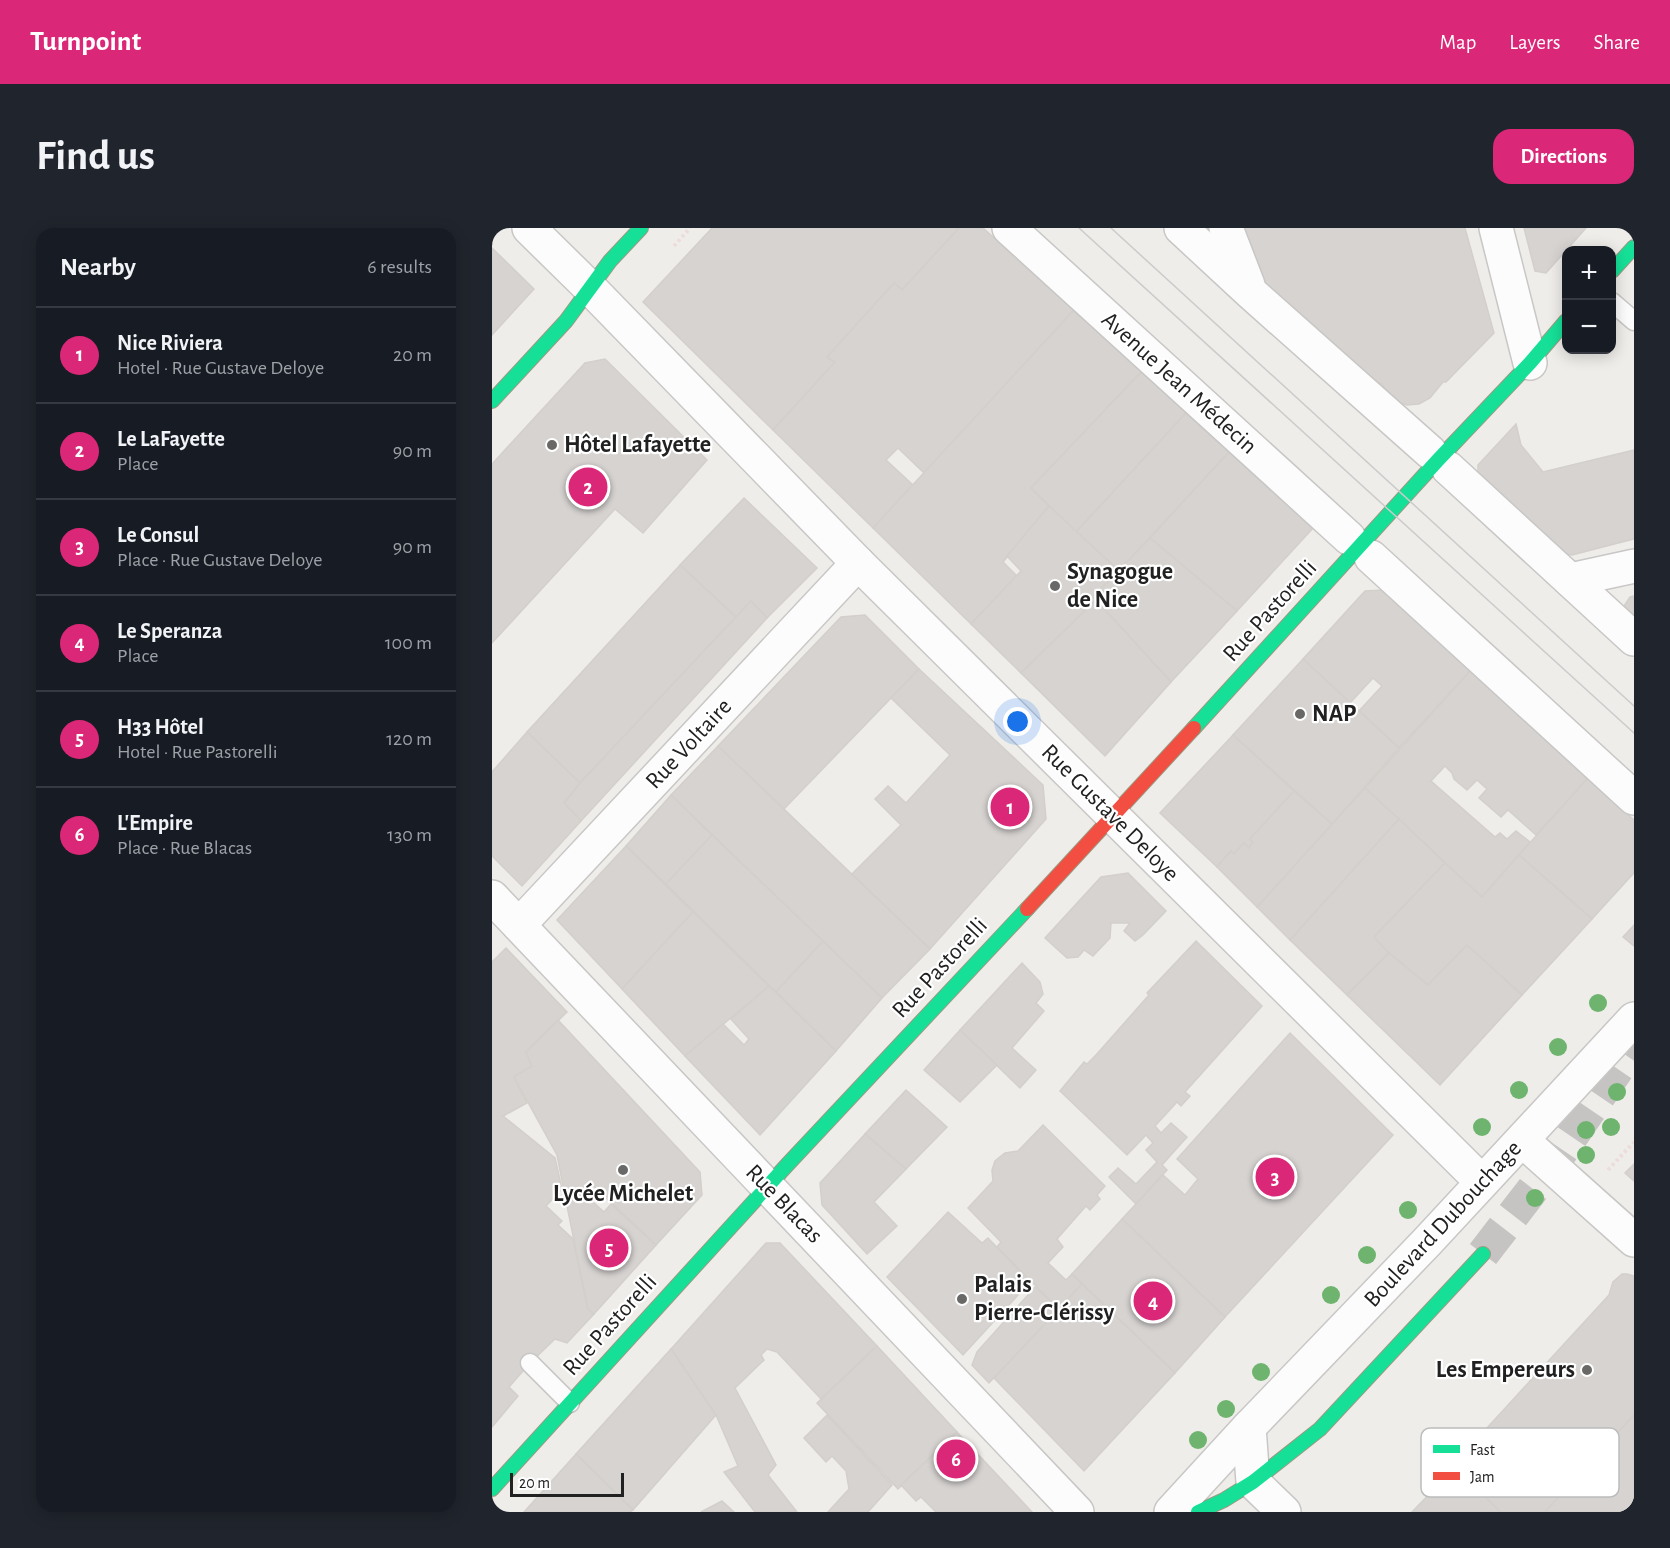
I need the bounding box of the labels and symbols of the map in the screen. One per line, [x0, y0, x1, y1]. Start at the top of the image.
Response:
street label: Avenue Jean Médecin [1097, 307, 1261, 459]
place label: Hôtel Lafayette [564, 433, 711, 457]
marker: Hôtel Lafayette [545, 438, 559, 452]
pin: 2 [568, 464, 608, 510]
street label: Rue Pastorelli [1219, 556, 1321, 666]
place label: Synagogue de Nice [1067, 560, 1173, 612]
marker: Synagogue de Nice [1048, 579, 1062, 593]
street label: Rue Voltaire [641, 694, 737, 794]
place label: NAP [1312, 702, 1356, 726]
your location [1003, 707, 1032, 736]
marker: NAP [1293, 707, 1307, 721]
street label: Rue Gustave Deloye [1037, 740, 1183, 886]
pin: 1 [990, 784, 1030, 830]
street label: Rue Pastorelli [888, 913, 992, 1023]
street label: Boulevard Dubouchage [1360, 1136, 1526, 1312]
pin: 3 [1256, 1154, 1294, 1200]
street label: Rue Blacas [741, 1160, 827, 1248]
marker: Lycée Michelet [616, 1163, 630, 1177]
place label: Lycée Michelet [553, 1182, 693, 1206]
pin: 5 [590, 1226, 628, 1270]
street label: Rue Pastorelli [559, 1270, 661, 1380]
place label: Palais Pierre-Clérissy [974, 1273, 1114, 1325]
pin: 4 [1134, 1278, 1172, 1324]
marker: Palais Pierre-Clérissy [955, 1292, 969, 1306]
place label: Les Empereurs [1436, 1358, 1575, 1382]
marker: Les Empereurs [1580, 1363, 1594, 1377]
legend [1421, 1428, 1619, 1497]
pin: 6 [936, 1436, 976, 1482]
text: Fast [1470, 1442, 1495, 1458]
text: Jam [1470, 1469, 1495, 1485]
scale bar [510, 1470, 624, 1498]

